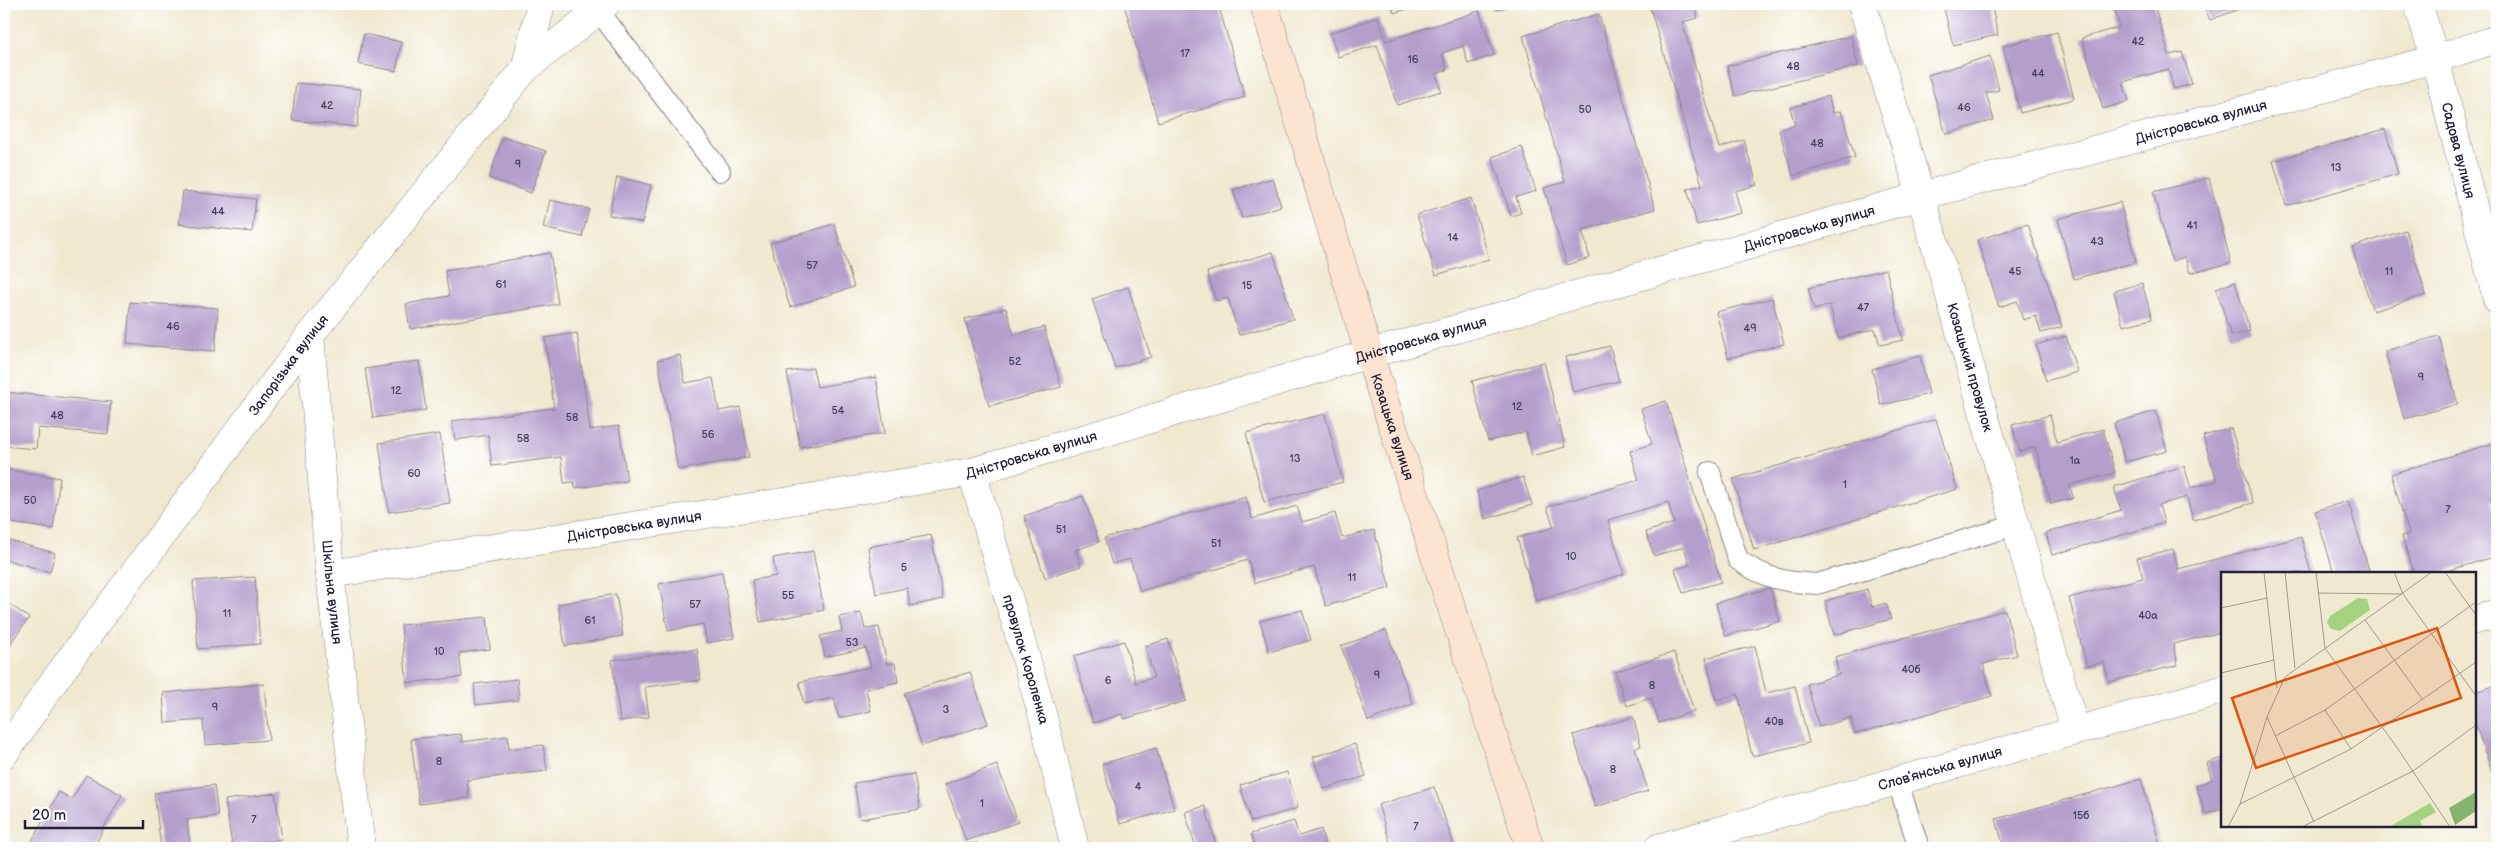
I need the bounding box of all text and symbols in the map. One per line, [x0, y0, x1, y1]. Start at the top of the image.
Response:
house number: 42 [2131, 35, 2145, 48]
house number: 17 [1180, 47, 1190, 60]
house number: 16 [1408, 53, 1419, 66]
house number: 48 [1786, 60, 1800, 73]
house number: 44 [2031, 67, 2045, 80]
street label: Дністровська вулиця [2133, 96, 2269, 148]
house number: 42 [320, 99, 334, 112]
house number: 46 [1957, 101, 1971, 114]
street label: Садова вулиця [2438, 101, 2479, 201]
house number: 50 [1579, 103, 1592, 116]
house number: 48 [1810, 137, 1824, 150]
house number: 9 [515, 158, 521, 171]
house number: 13 [2330, 161, 2342, 174]
street label: Дністровська вулиця [1742, 202, 1877, 255]
house number: 44 [211, 205, 225, 218]
house number: 41 [2187, 219, 2197, 232]
house number: 14 [1448, 231, 1459, 244]
house number: 43 [2090, 235, 2104, 248]
house number: 57 [806, 259, 818, 272]
house number: 45 [2008, 265, 2022, 278]
house number: 11 [2385, 265, 2393, 278]
house number: 61 [496, 278, 506, 291]
house number: 15 [1242, 279, 1252, 292]
house number: 47 [1857, 301, 1870, 314]
street label: Козацький провулок [1943, 301, 1997, 434]
street label: Запорізька вулиця [245, 311, 332, 419]
street label: Дністровська вулиця [1353, 313, 1489, 367]
house number: 46 [166, 320, 180, 333]
house number: 49 [1743, 322, 1757, 335]
house number: 52 [1009, 355, 1022, 368]
street label: Козацька вулиця [1367, 371, 1418, 483]
house number: 9 [2418, 371, 2424, 384]
house number: 12 [391, 384, 402, 397]
house number: 12 [1512, 400, 1523, 413]
house number: 54 [831, 404, 845, 417]
house number: 48 [50, 409, 64, 422]
house number: 58 [566, 411, 578, 424]
street label: Дністровська вулиця [965, 427, 1099, 482]
house number: 56 [701, 428, 715, 441]
house number: 58 [517, 432, 529, 445]
house number: 13 [1289, 452, 1301, 465]
house number: 1а [2070, 454, 2081, 467]
house number: 60 [407, 467, 421, 480]
house number: 1 [1843, 478, 1847, 491]
house number: 50 [24, 494, 37, 507]
house number: 7 [2445, 503, 2451, 516]
street label: Дністровська вулиця [566, 507, 703, 545]
house number: 51 [1056, 523, 1066, 536]
house number: 51 [1211, 537, 1221, 550]
street label: Шкільна вулиця [318, 539, 346, 645]
house number: 10 [1566, 550, 1577, 563]
house number: 5 [901, 561, 907, 574]
house number: 11 [1348, 571, 1356, 584]
inset map [2221, 572, 2476, 827]
house number: 55 [782, 589, 794, 602]
street label: провулок Короленка [999, 593, 1053, 727]
house number: 57 [689, 598, 701, 611]
house number: 11 [223, 607, 231, 620]
house number: 40а [2138, 609, 2158, 622]
house number: 61 [585, 614, 595, 627]
house number: 53 [845, 636, 859, 649]
house number: 10 [434, 645, 445, 658]
house number: 40б [1901, 663, 1921, 676]
house number: 9 [1374, 669, 1380, 682]
house number: 6 [1105, 674, 1112, 687]
house number: 8 [1649, 679, 1655, 692]
house number: 9 [212, 701, 218, 714]
house number: 3 [943, 703, 950, 716]
house number: 40в [1765, 715, 1784, 728]
street label: Словʼянська вулиця [1876, 743, 2004, 794]
house number: 8 [436, 755, 442, 768]
house number: 8 [1610, 763, 1616, 776]
house number: 4 [1135, 780, 1142, 793]
scale bar [25, 797, 142, 829]
house number: 1 [980, 797, 984, 810]
text: 20 m [32, 806, 66, 825]
house number: 15б [2073, 809, 2089, 822]
house number: 7 [251, 813, 257, 826]
house number: 7 [1413, 820, 1419, 833]

